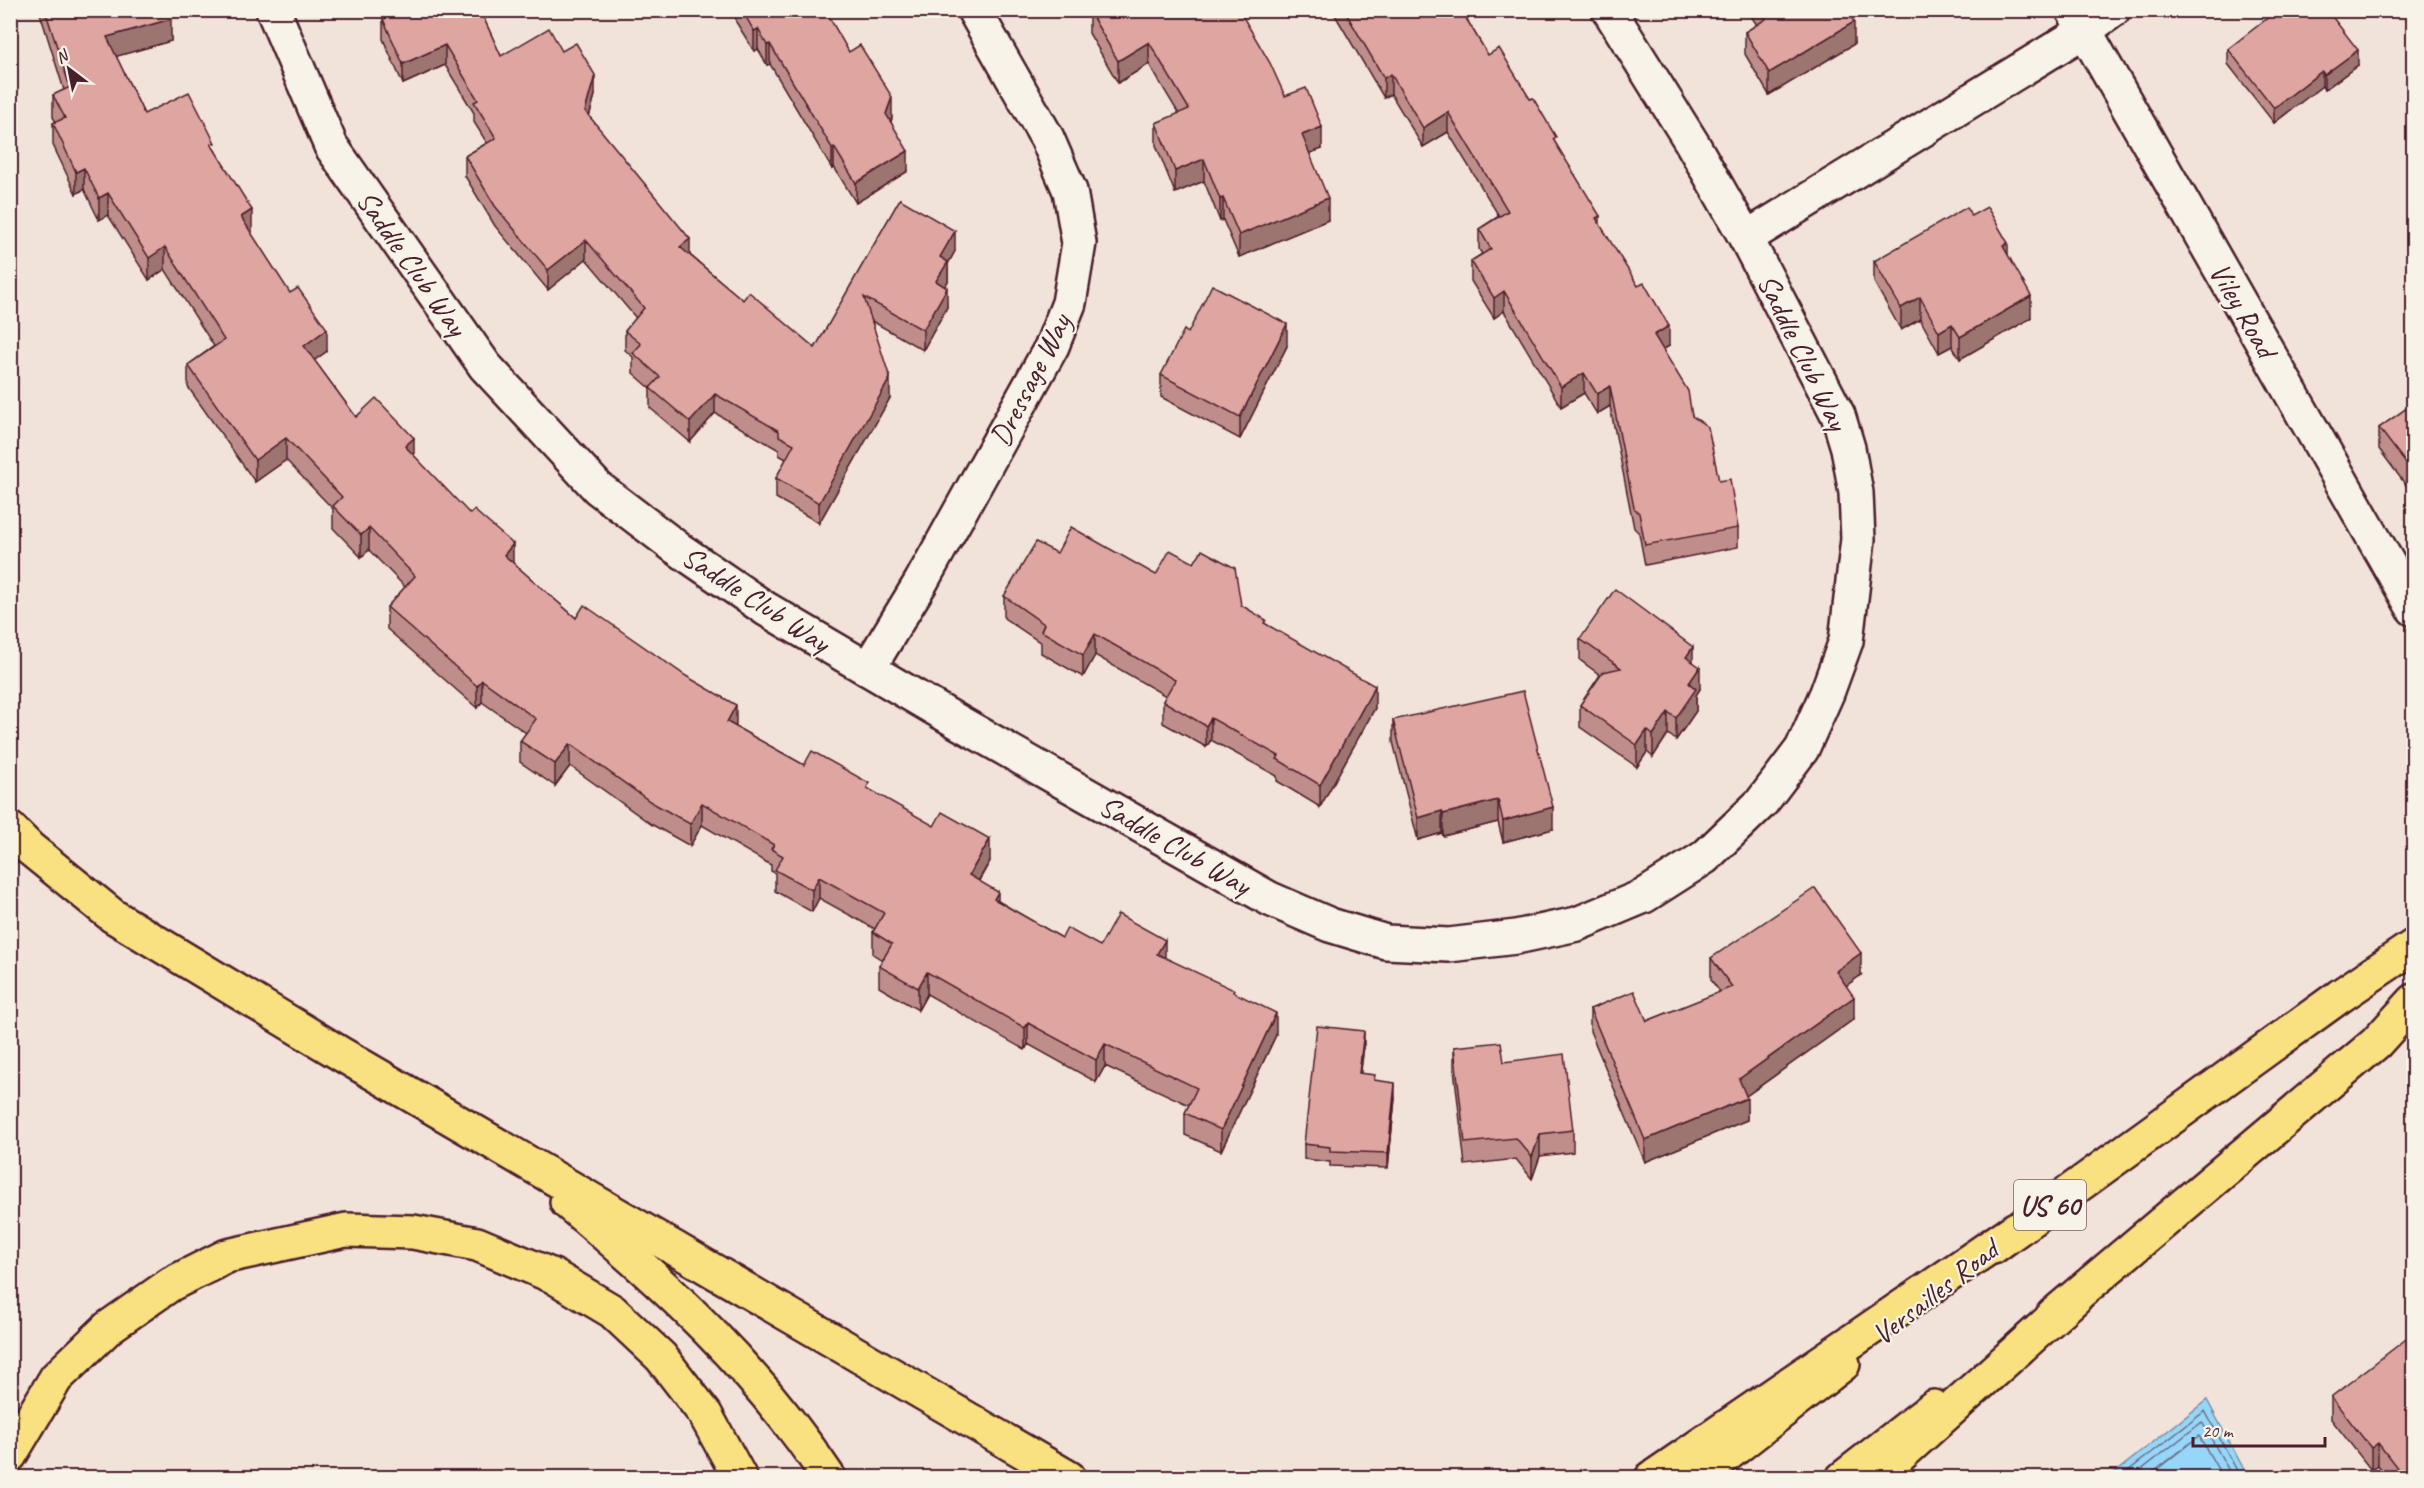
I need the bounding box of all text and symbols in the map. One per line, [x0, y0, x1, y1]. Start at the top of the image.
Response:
north arrow [39, 39, 99, 99]
text: N [52, 44, 74, 68]
street label: Saddle Club Way [348, 183, 478, 345]
street label: Viley Road [2201, 256, 2287, 368]
street label: Saddle Club Way [1749, 268, 1858, 439]
street label: Dressage Way [981, 306, 1080, 452]
street label: Saddle Club Way [675, 537, 839, 662]
street label: Saddle Club Way [1092, 786, 1260, 905]
road number: US 60 [2014, 1180, 2086, 1230]
street label: Versailles Road [1864, 1228, 2009, 1353]
scale bar [2193, 1410, 2325, 1448]
text: 20 m [2202, 1420, 2235, 1442]

